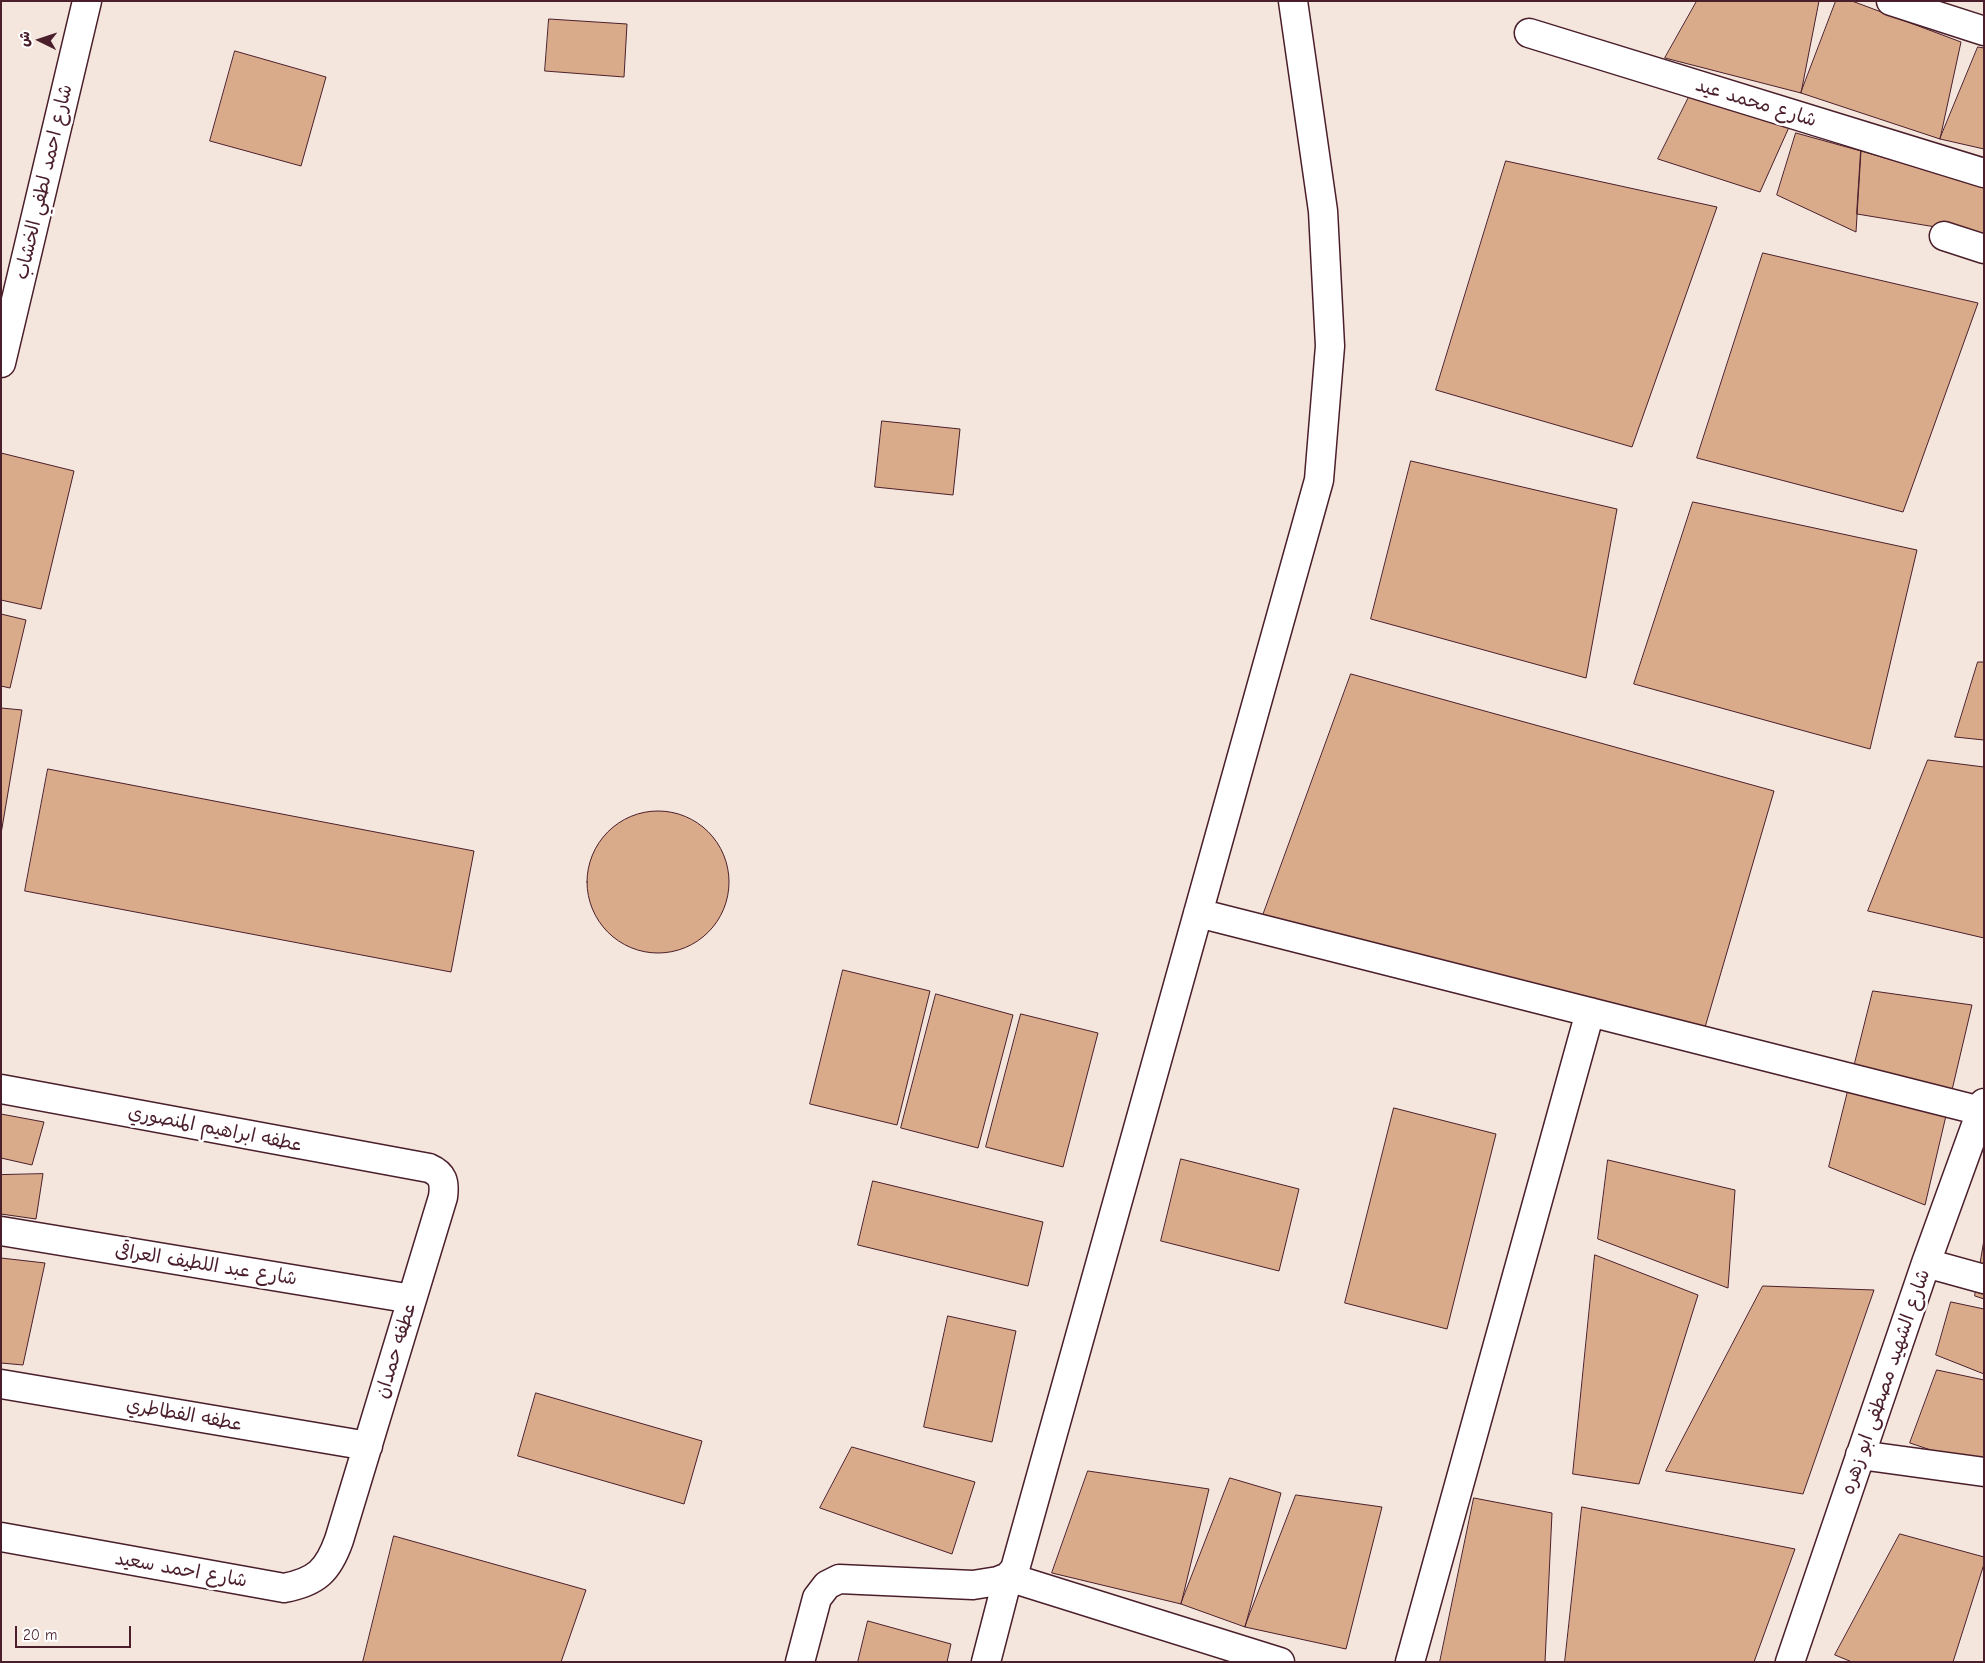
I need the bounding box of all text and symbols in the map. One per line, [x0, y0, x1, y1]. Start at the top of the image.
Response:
north arrow [15, 15, 65, 65]
text: ش [16, 31, 34, 47]
street label: شارع محمد عيد [1693, 74, 1819, 132]
street label: شارع احمد لطفي الخشاب [10, 82, 78, 282]
street label: عطفه ابراهيم المنصوري [126, 1101, 304, 1157]
street label: شارع عبد اللطيف العراقى [113, 1239, 299, 1291]
street label: شارع الشهيد مصطفى ابو زهره [1837, 1266, 1935, 1498]
street label: عطفه حمدان [371, 1301, 421, 1401]
street label: عطفه الفطاطري [124, 1394, 244, 1436]
street label: شارع احمد سعيد [113, 1547, 249, 1593]
scale bar [18, 1616, 134, 1648]
text: 20 m [23, 1626, 57, 1644]

